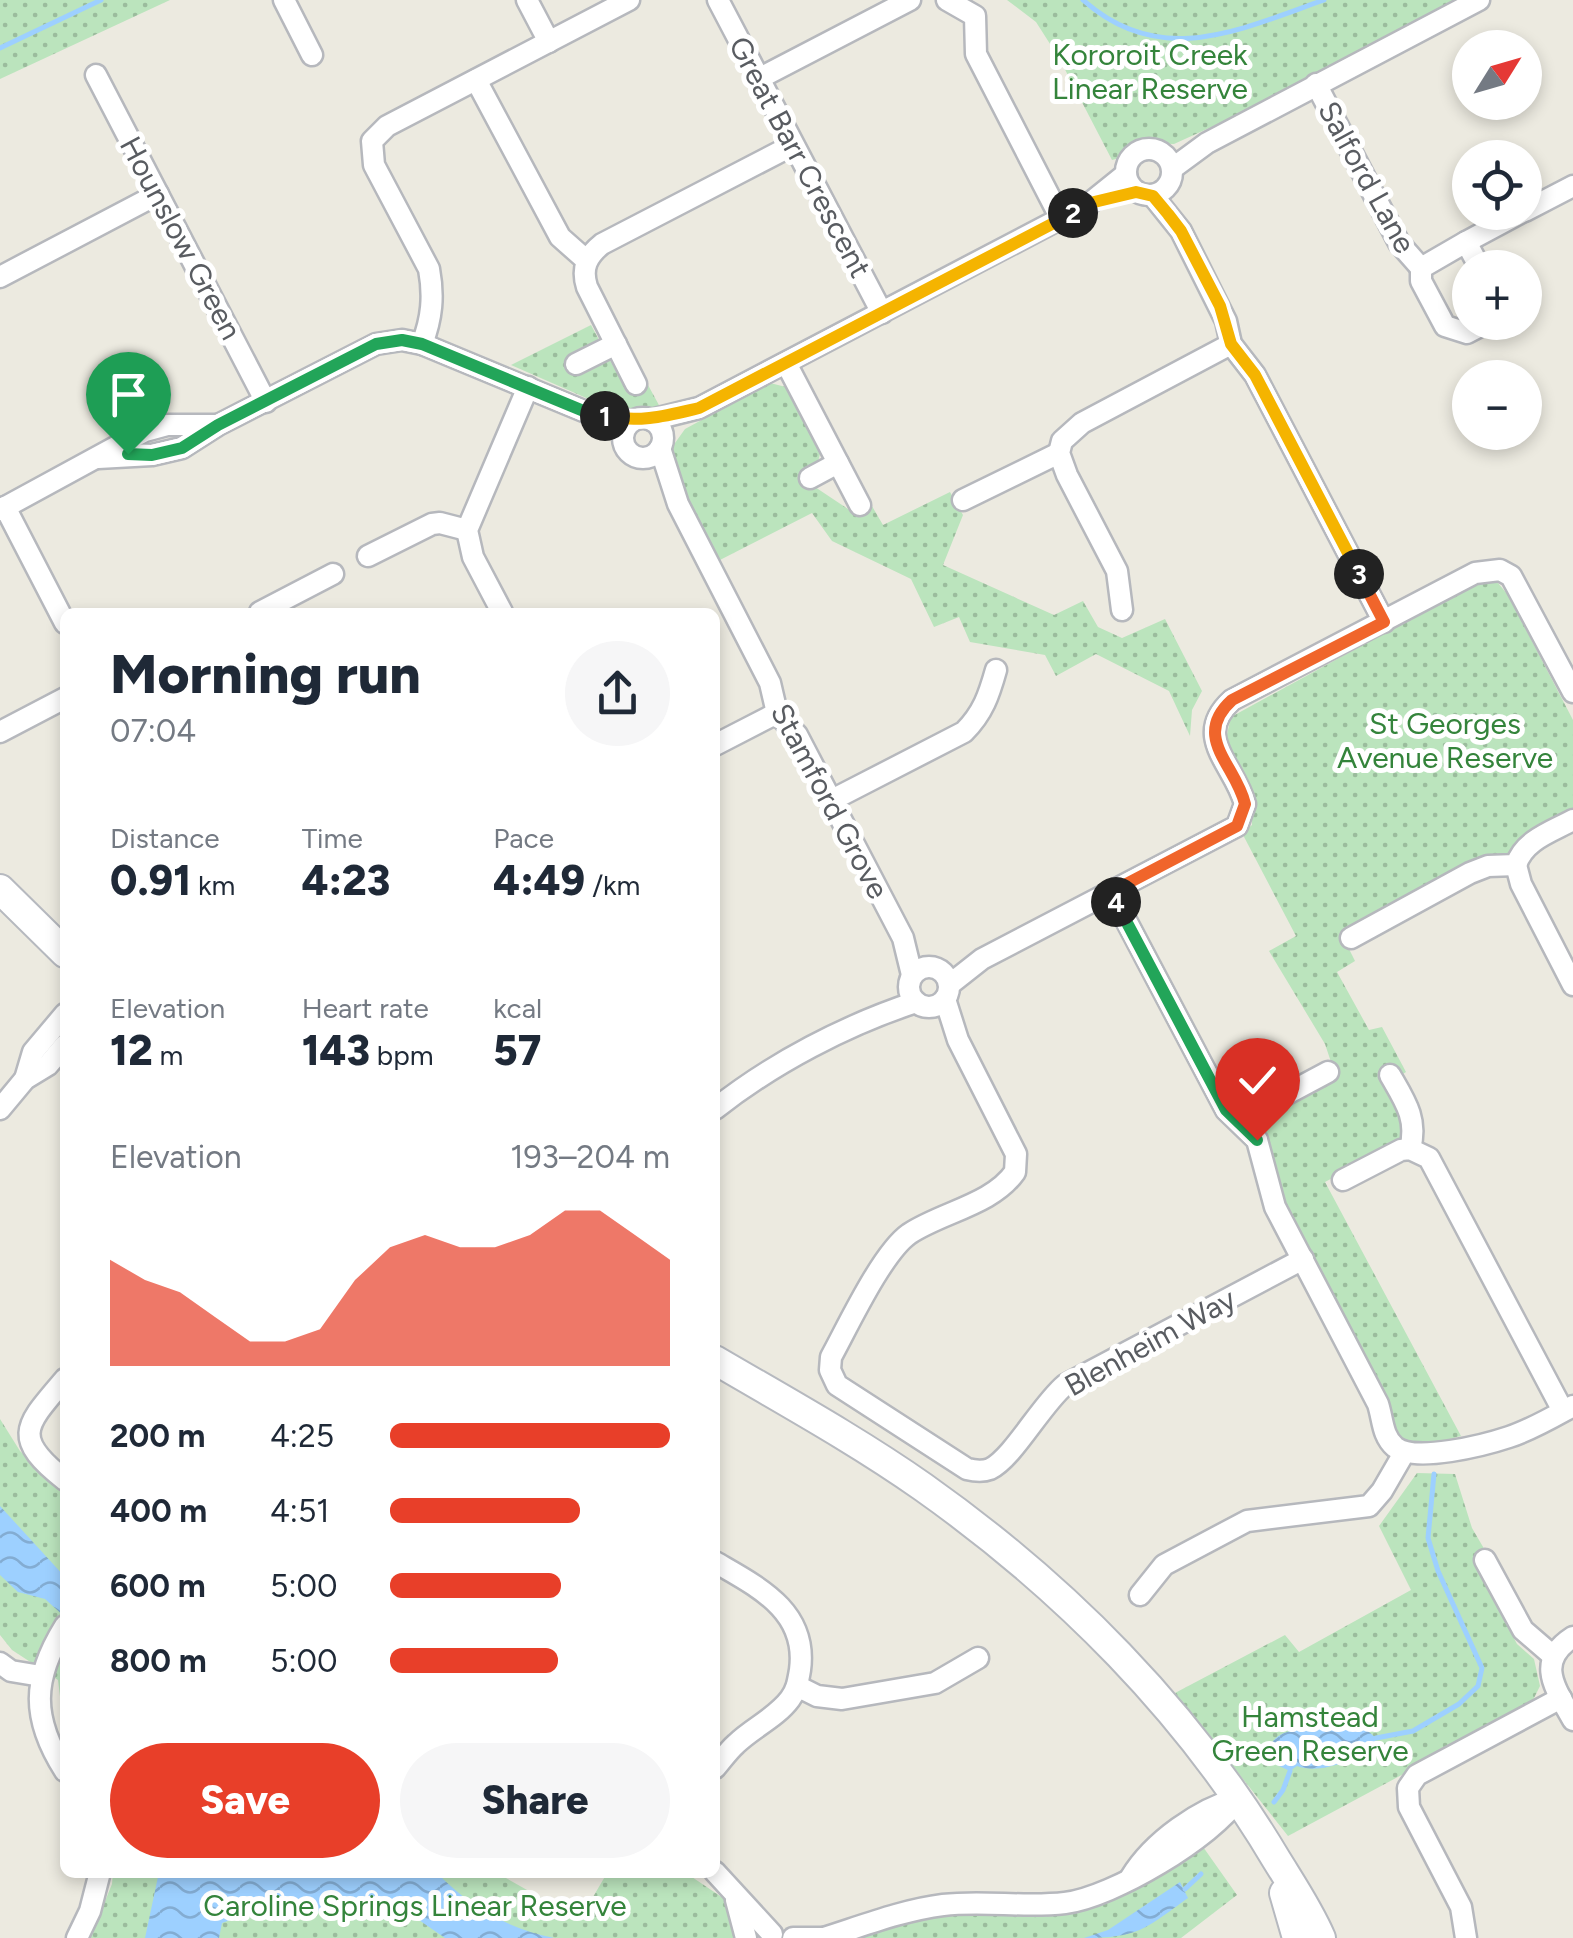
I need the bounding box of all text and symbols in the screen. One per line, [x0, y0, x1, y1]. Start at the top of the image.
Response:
street label: Great Barr Crescent [721, 30, 879, 284]
north arrow [1452, 30, 1542, 120]
map controls [1452, 30, 1542, 450]
park label: Kororoit Creek Linear Reserve [1052, 36, 1248, 107]
street label: Salford Lane [1310, 95, 1424, 259]
street label: Hounslow Green [112, 130, 250, 346]
button: locate [1452, 140, 1542, 230]
pin: 2 [1048, 188, 1098, 238]
text: 2 [1065, 196, 1081, 230]
button: + [1452, 250, 1542, 340]
pin [86, 352, 171, 455]
button: − [1452, 360, 1542, 450]
icon: arrive [101, 367, 156, 422]
pin: 1 [580, 391, 630, 441]
text: 1 [599, 399, 611, 433]
pin: 3 [1334, 549, 1384, 599]
text: 3 [1351, 557, 1367, 591]
text: Morning run [110, 641, 421, 707]
button: share [565, 641, 670, 746]
street label: Stamford Grove [763, 697, 897, 905]
park label: St Georges Avenue Reserve [1337, 705, 1553, 776]
text: 07:04 [110, 712, 196, 750]
text: Distance [110, 821, 220, 855]
text: Time [302, 821, 363, 855]
text: Pace [493, 821, 554, 855]
text: 0.91 [110, 855, 191, 906]
text: 4:23 [302, 855, 390, 906]
text: 4:49 [493, 855, 585, 906]
text: km [191, 868, 235, 902]
text: /km [585, 868, 640, 902]
pin: 4 [1091, 877, 1141, 927]
text: 4 [1107, 885, 1125, 919]
text: Elevation [110, 991, 225, 1025]
text: Heart rate [302, 991, 429, 1025]
text: kcal [493, 991, 542, 1025]
text: 12 [110, 1025, 153, 1076]
text: 143 [302, 1025, 370, 1076]
text: 57 [493, 1025, 542, 1076]
text: m [153, 1038, 183, 1072]
text: bpm [370, 1038, 434, 1072]
pin [1215, 1038, 1300, 1141]
icon: check [1230, 1053, 1285, 1108]
text: Elevation [110, 1138, 242, 1176]
text: 193–204 m [510, 1138, 670, 1176]
street label: Blenheim Way [1058, 1280, 1242, 1404]
text: 200 m [110, 1417, 206, 1455]
text: 4:25 [270, 1417, 334, 1455]
text: 400 m [110, 1492, 207, 1530]
text: 4:51 [270, 1492, 330, 1530]
text: 600 m [110, 1567, 206, 1605]
text: 5:00 [270, 1567, 338, 1605]
text: 800 m [110, 1642, 207, 1680]
text: 5:00 [270, 1642, 338, 1680]
park label: Hamstead Green Reserve [1211, 1698, 1409, 1769]
button: Save [110, 1743, 380, 1858]
button: Share [400, 1743, 670, 1858]
park label: Caroline Springs Linear Reserve [203, 1887, 627, 1924]

